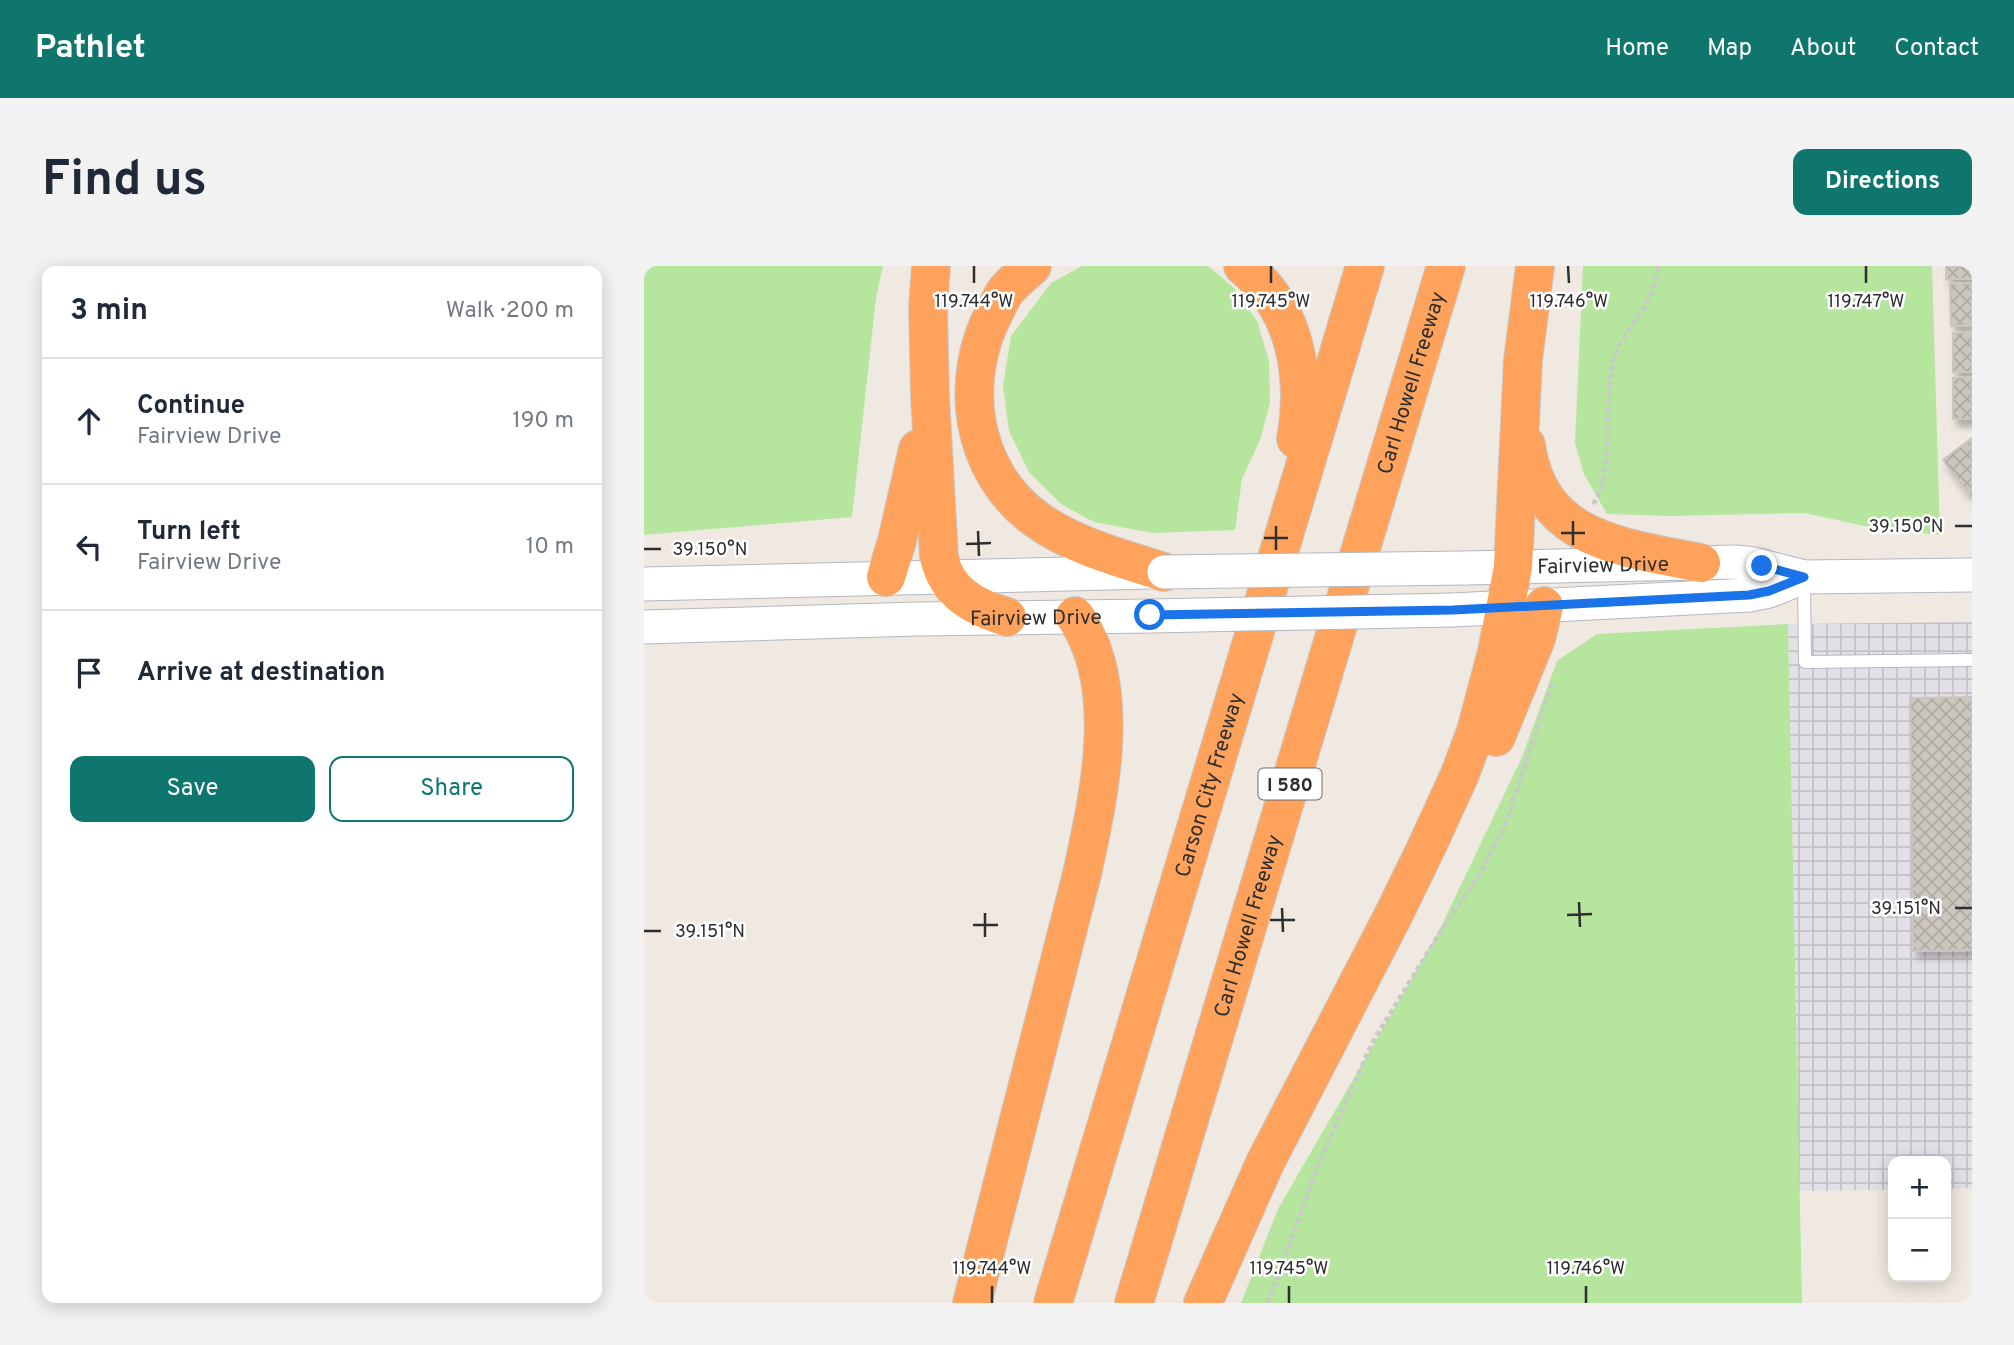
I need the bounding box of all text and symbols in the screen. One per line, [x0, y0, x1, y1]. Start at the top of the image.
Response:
text: Pathlet [35, 28, 146, 70]
text: Home [1605, 34, 1669, 64]
text: Map [1707, 34, 1752, 64]
text: About [1790, 34, 1856, 64]
text: Contact [1894, 34, 1979, 64]
button: Directions [1793, 149, 1972, 215]
text: Find us [42, 151, 207, 213]
street label: Carl Howell Freeway [1372, 289, 1453, 478]
text: 119.744°W [935, 291, 1013, 314]
text: 119.745°W [1232, 291, 1310, 314]
text: 119.746°W [1530, 291, 1608, 314]
text: 119.747°W [1828, 291, 1904, 314]
text: 3 min [70, 293, 148, 330]
text: Walk · 200 m [446, 297, 574, 326]
text: Continue [137, 390, 245, 423]
icon: ahead [70, 402, 108, 440]
text: 190 m [512, 407, 574, 436]
text: Fairview Drive [137, 423, 281, 452]
text: Turn left [137, 516, 241, 549]
text: 39.150°N [1869, 516, 1943, 539]
icon: left [70, 528, 108, 566]
text: 10 m [526, 533, 574, 562]
text: 39.150°N [673, 539, 747, 562]
text: Fairview Drive [137, 549, 281, 578]
route end [1746, 550, 1777, 581]
street label: Fairview Drive [1537, 551, 1669, 581]
route start [1134, 599, 1165, 630]
street label: Fairview Drive [970, 605, 1102, 633]
icon: arrive [70, 654, 108, 692]
text: Arrive at destination [137, 657, 385, 690]
street label: Carson City Freeway [1170, 690, 1251, 881]
button: Save [70, 756, 315, 822]
button: Share [329, 756, 574, 822]
road number: I 580 [1258, 769, 1322, 800]
street label: Carl Howell Freeway [1209, 832, 1289, 1021]
text: 39.151°N [1871, 898, 1941, 921]
text: 39.151°N [675, 921, 745, 944]
map controls [1888, 1156, 1951, 1282]
button: + [1888, 1156, 1951, 1219]
button: − [1888, 1219, 1951, 1282]
text: 119.744°W [953, 1258, 1031, 1281]
text: 119.745°W [1250, 1258, 1328, 1281]
text: 119.746°W [1547, 1258, 1625, 1281]

